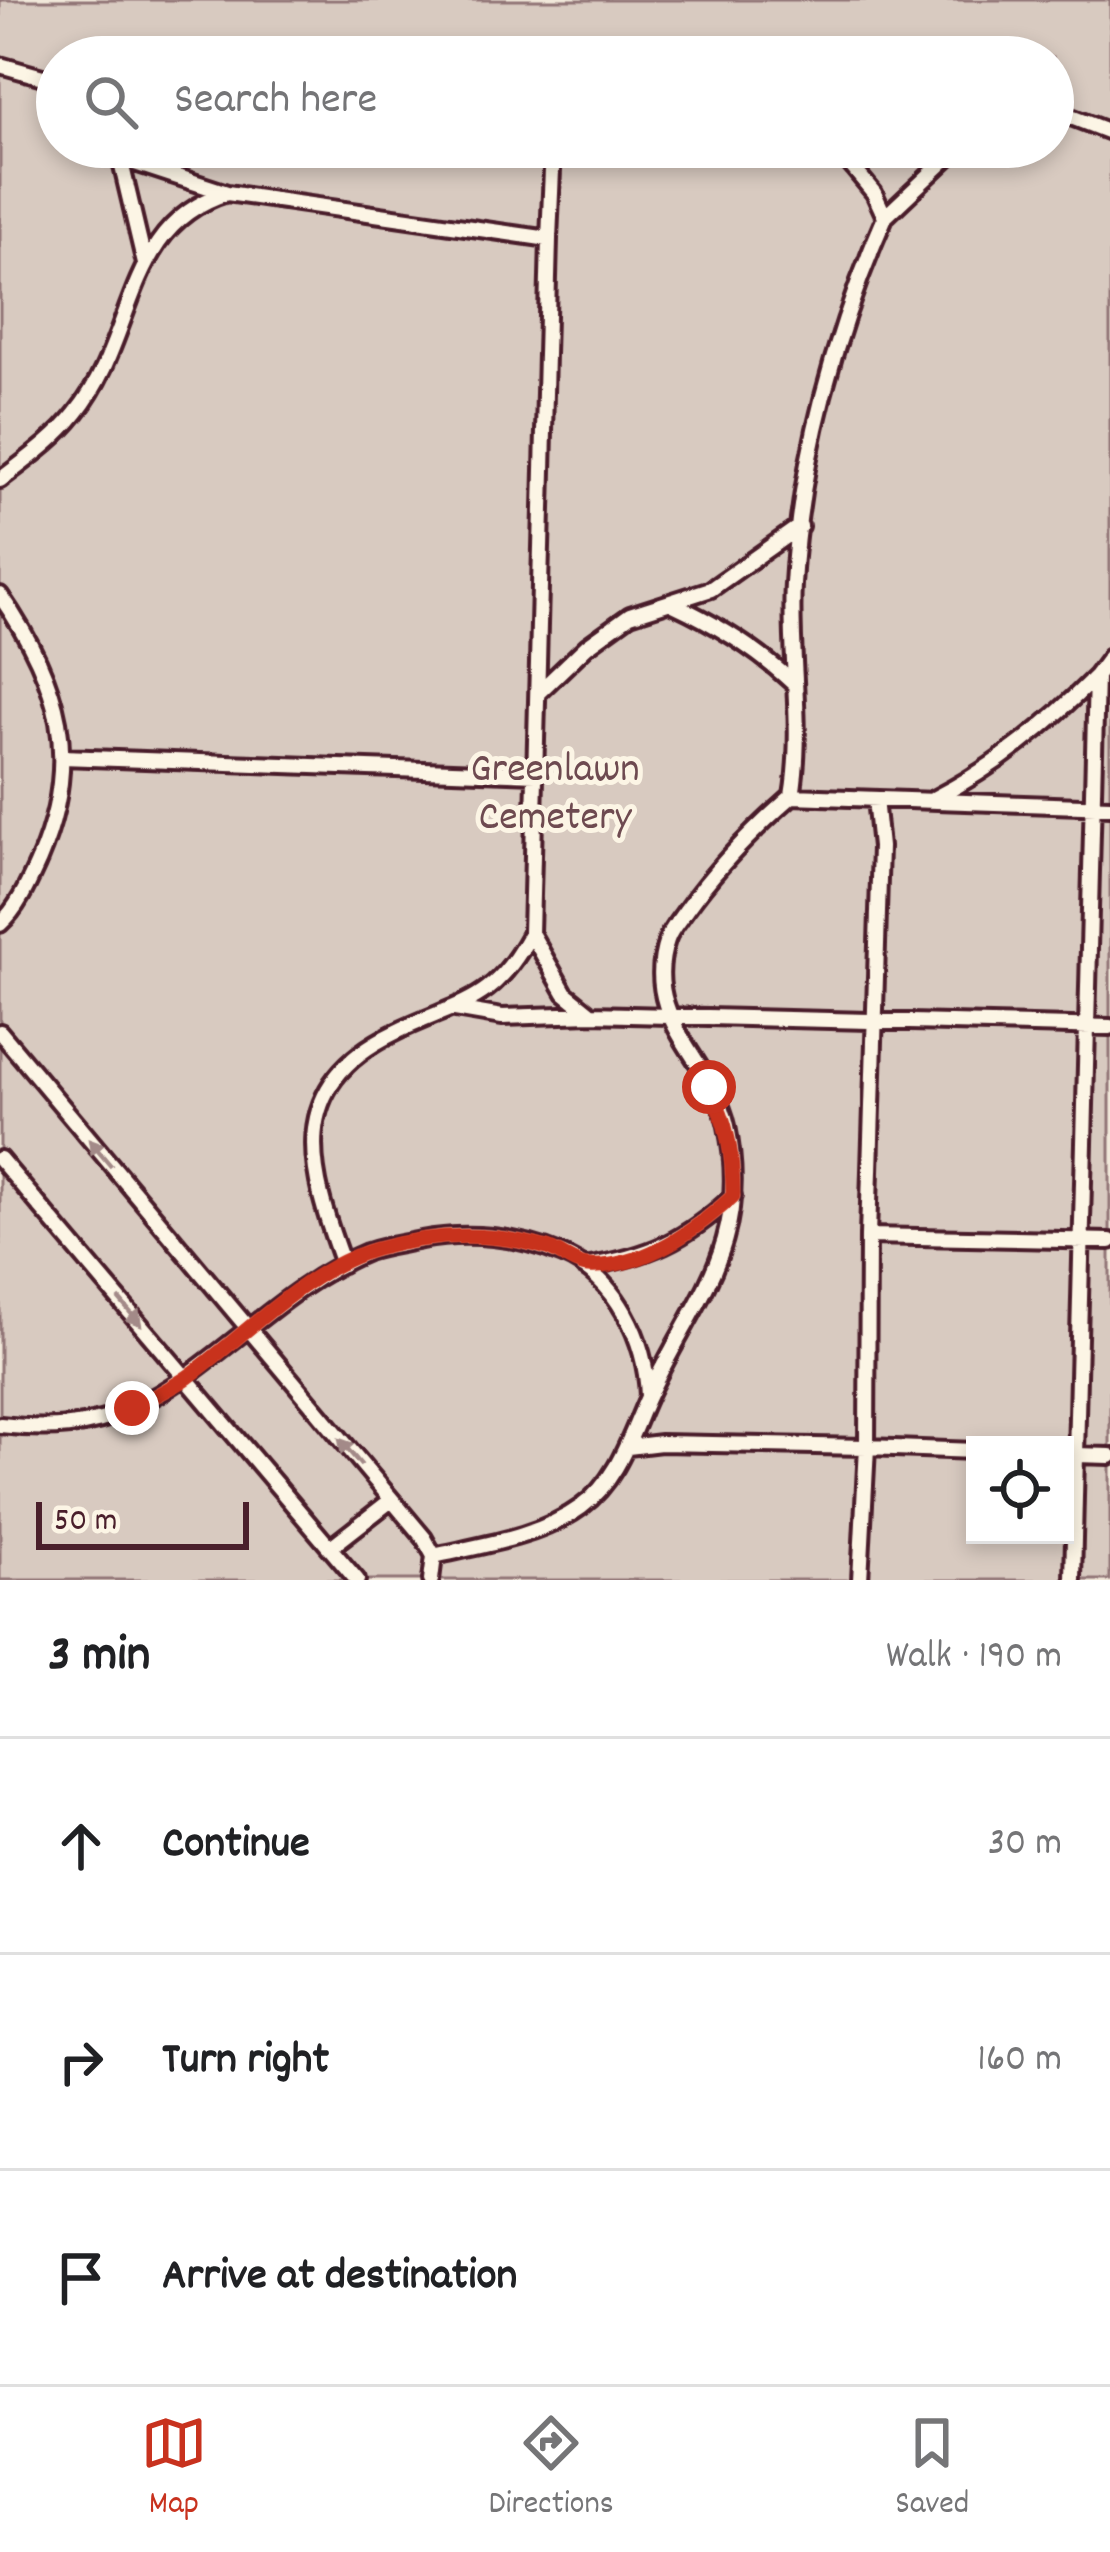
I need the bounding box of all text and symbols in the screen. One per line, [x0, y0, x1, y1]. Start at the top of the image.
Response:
search box [36, 36, 1074, 168]
icon: search [78, 69, 144, 135]
text: Search here [174, 70, 377, 134]
park label: Greenlawn Cemetery [470, 742, 640, 850]
route start [682, 1060, 736, 1114]
one-way arrow [88, 1138, 114, 1168]
one-way arrow [116, 1297, 143, 1327]
route end [105, 1381, 159, 1435]
map controls [966, 1436, 1074, 1544]
button: locate [966, 1436, 1074, 1544]
one-way arrow [338, 1437, 363, 1468]
scale bar [36, 1496, 249, 1549]
text: 50 m [54, 1499, 118, 1546]
text: 3 min [48, 1622, 150, 1694]
text: Walk · 190 m [886, 1631, 1062, 1686]
icon: ahead [48, 1813, 114, 1879]
text: Continue [162, 1814, 310, 1878]
text: 30 m [988, 1818, 1062, 1873]
icon: right [48, 2029, 114, 2095]
text: Turn right [162, 2030, 329, 2094]
text: 160 m [977, 2034, 1062, 2089]
icon: arrive [48, 2245, 114, 2311]
text: Arrive at destination [162, 2246, 517, 2310]
tab: Map [141, 2410, 207, 2529]
tab: Directions [489, 2410, 614, 2529]
tab: Saved [895, 2410, 969, 2529]

